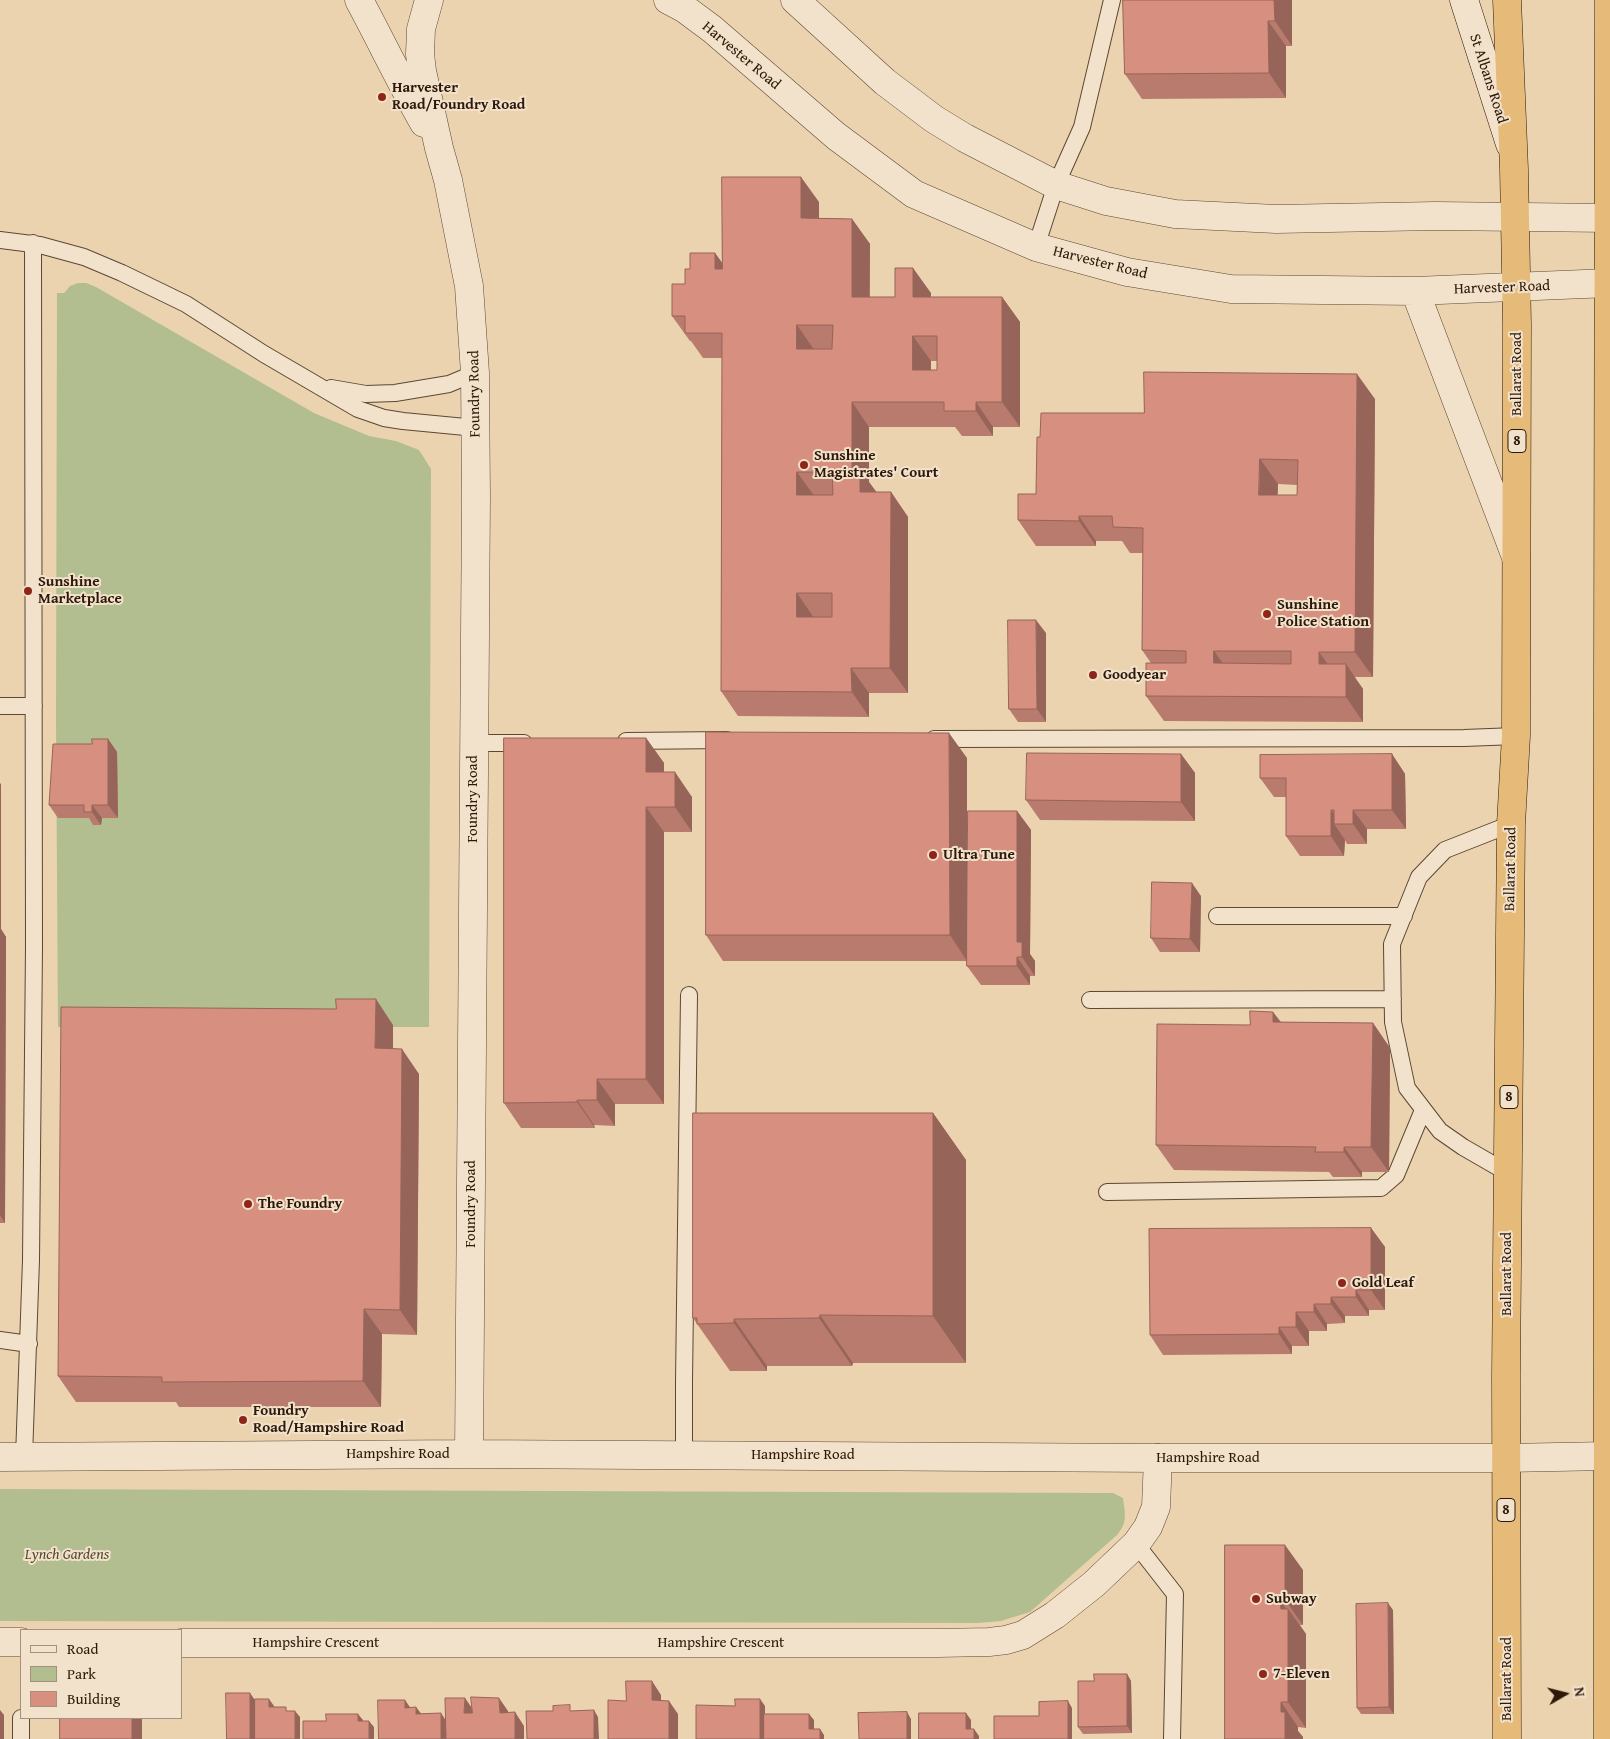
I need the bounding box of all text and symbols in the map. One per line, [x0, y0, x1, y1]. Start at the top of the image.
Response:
street label: Harvester Road [698, 18, 784, 94]
street label: St Albans Road [1465, 32, 1511, 126]
place label: Harvester Road/Foundry Road [392, 79, 525, 114]
marker: Harvester Road/Foundry Road [376, 91, 388, 103]
street label: Harvester Road [1051, 243, 1149, 283]
street label: Harvester Road [1453, 277, 1551, 299]
street label: Ballarat Road [1508, 332, 1526, 416]
street label: Foundry Road [465, 350, 485, 438]
road number: 8 [1508, 430, 1526, 452]
place label: Sunshine Magistrates' Court [814, 447, 938, 482]
marker: Sunshine Magistrates' Court [798, 459, 810, 471]
place label: Sunshine Marketplace [38, 573, 122, 608]
marker: Sunshine Marketplace [22, 585, 34, 597]
place label: Sunshine Police Station [1277, 596, 1369, 631]
marker: Sunshine Police Station [1261, 608, 1273, 620]
place label: Goodyear [1103, 666, 1166, 684]
marker: Goodyear [1087, 669, 1099, 681]
street label: Foundry Road [464, 755, 482, 843]
street label: Ballarat Road [1501, 827, 1521, 911]
place label: Ultra Tune [943, 846, 1015, 864]
marker: Ultra Tune [927, 849, 939, 861]
road number: 8 [1500, 1086, 1518, 1108]
street label: Foundry Road [462, 1160, 480, 1248]
place label: The Foundry [258, 1195, 342, 1213]
marker: The Foundry [242, 1198, 254, 1210]
street label: Ballarat Road [1498, 1232, 1516, 1316]
place label: Gold Leaf [1352, 1274, 1414, 1292]
marker: Gold Leaf [1336, 1277, 1348, 1289]
place label: Foundry Road/Hampshire Road [253, 1402, 404, 1437]
marker: Foundry Road/Hampshire Road [237, 1414, 249, 1426]
street label: Hampshire Road [346, 1445, 450, 1463]
street label: Hampshire Road [751, 1446, 855, 1464]
street label: Hampshire Road [1156, 1449, 1260, 1467]
road number: 8 [1497, 1498, 1515, 1522]
park label: Lynch Gardens [25, 1546, 109, 1564]
place label: Subway [1266, 1590, 1317, 1608]
marker: Subway [1250, 1593, 1262, 1605]
legend [20, 1629, 182, 1719]
street label: Hampshire Crescent [253, 1634, 379, 1652]
street label: Hampshire Crescent [658, 1634, 784, 1652]
street label: Ballarat Road [1498, 1637, 1516, 1721]
text: Road [67, 1638, 98, 1659]
text: Park [67, 1663, 96, 1684]
place label: 7-Eleven [1273, 1665, 1330, 1683]
marker: 7-Eleven [1257, 1668, 1269, 1680]
north arrow [1540, 1669, 1590, 1719]
text: N [1569, 1686, 1590, 1698]
text: Building [67, 1688, 120, 1709]

